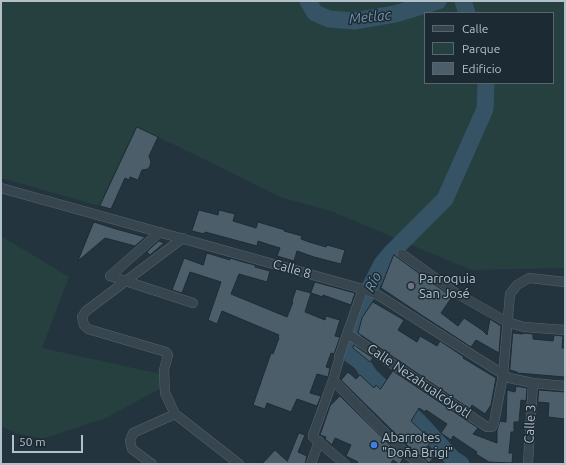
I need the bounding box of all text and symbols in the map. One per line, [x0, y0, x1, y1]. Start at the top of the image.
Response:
water label: Metlac [348, 6, 392, 28]
legend [424, 12, 554, 84]
text: Calle [462, 22, 488, 35]
text: Parque [462, 42, 500, 55]
text: Edificio [462, 62, 502, 75]
street label: Calle 8 [271, 256, 313, 282]
water label: Río [361, 269, 385, 295]
place label: Parroquia San José [419, 271, 476, 302]
marker: Parroquia San José [406, 281, 416, 291]
street label: Calle Nezahualcóyotl [364, 341, 474, 421]
street label: Calle 3 [521, 404, 539, 444]
scale bar [14, 427, 85, 453]
place label: Abarrotes "Doña Brigi" [382, 430, 453, 461]
text: 50 m [19, 435, 46, 448]
marker: Abarrotes "Doña Brigi" [369, 440, 379, 450]

